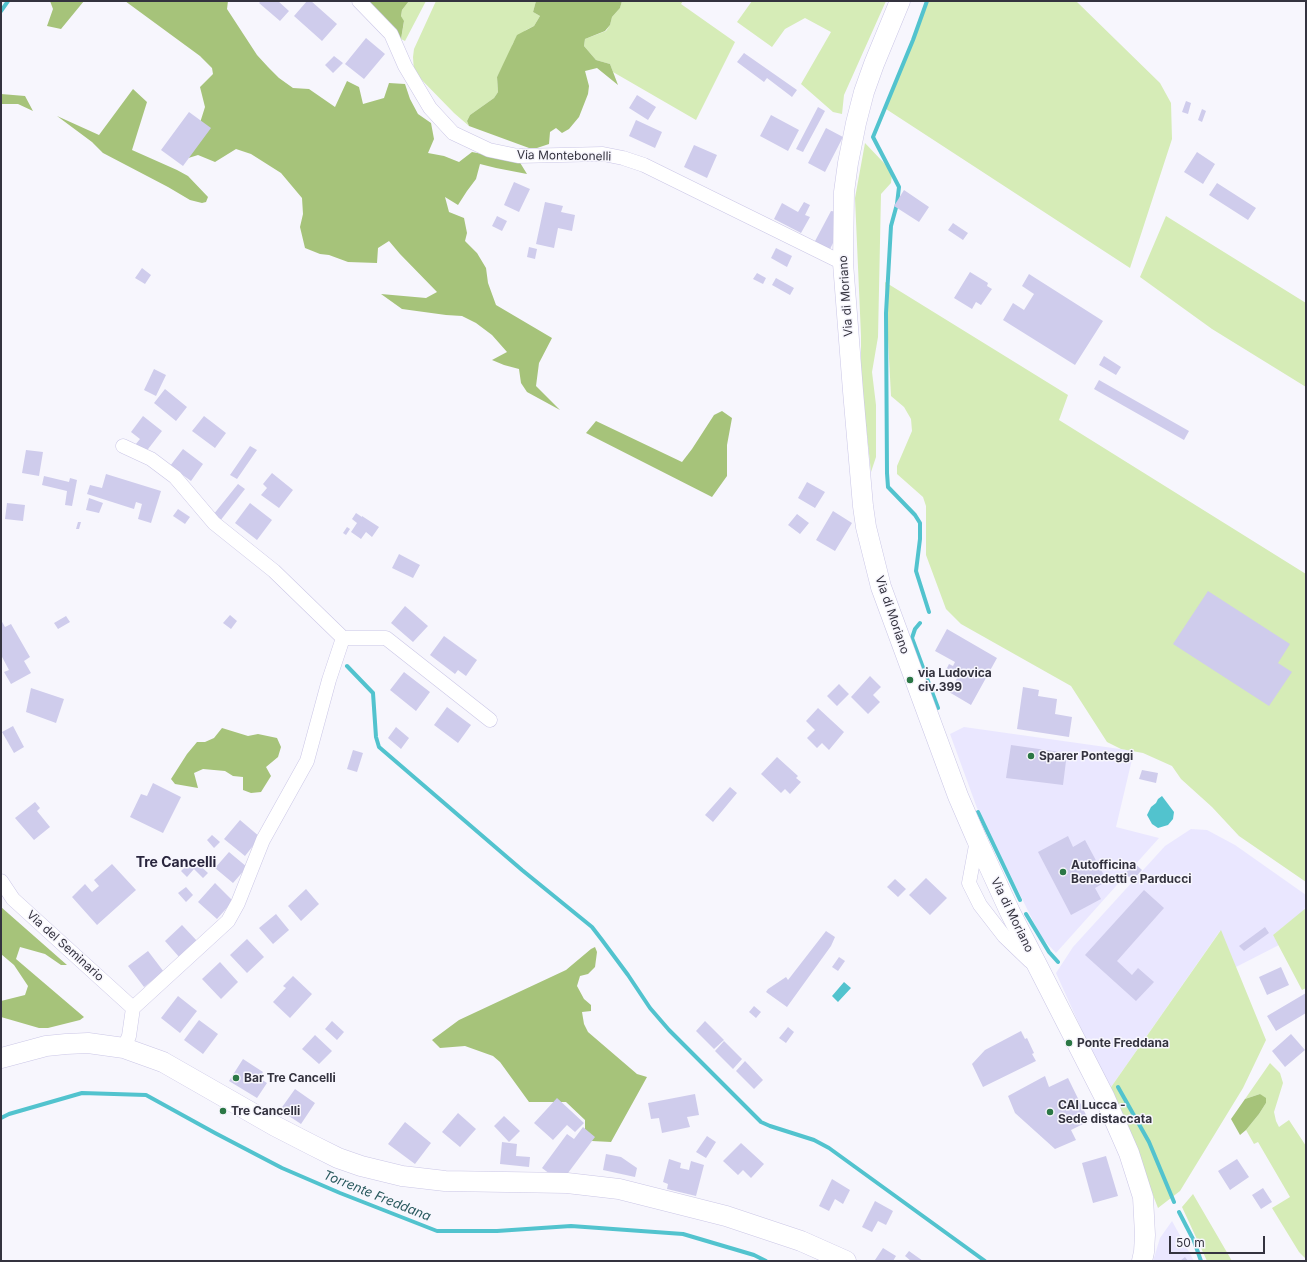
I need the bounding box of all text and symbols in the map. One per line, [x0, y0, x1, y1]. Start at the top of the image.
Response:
street label: Via Montebonelli [517, 148, 611, 164]
street label: Via di Moriano [836, 255, 856, 337]
street label: Via di Moriano [872, 574, 912, 656]
place label: via Ludovica civ.399 [918, 666, 992, 694]
marker: via Ludovica civ.399 [905, 675, 915, 685]
place label: Sparer Ponteggi [1039, 749, 1133, 763]
marker: Sparer Ponteggi [1026, 751, 1036, 761]
district label: Tre Cancelli [136, 855, 216, 871]
place label: Autofficina Benedetti e Parducci [1071, 858, 1191, 886]
marker: Autofficina Benedetti e Parducci [1058, 867, 1068, 877]
street label: Via di Moriano [988, 875, 1036, 955]
street label: Via del Seminario [24, 908, 106, 984]
place label: Ponte Freddana [1077, 1036, 1169, 1050]
marker: Ponte Freddana [1064, 1038, 1074, 1048]
place label: Bar Tre Cancelli [244, 1071, 336, 1085]
marker: Bar Tre Cancelli [231, 1073, 241, 1083]
place label: CAI Lucca - Sede distaccata [1058, 1098, 1152, 1126]
place label: Tre Cancelli [231, 1104, 300, 1118]
marker: Tre Cancelli [218, 1106, 228, 1116]
marker: CAI Lucca - Sede distaccata [1045, 1107, 1055, 1117]
water label: Torrente Freddana [321, 1167, 433, 1225]
scale bar [1171, 1228, 1267, 1254]
text: 50 m [1176, 1235, 1205, 1250]

